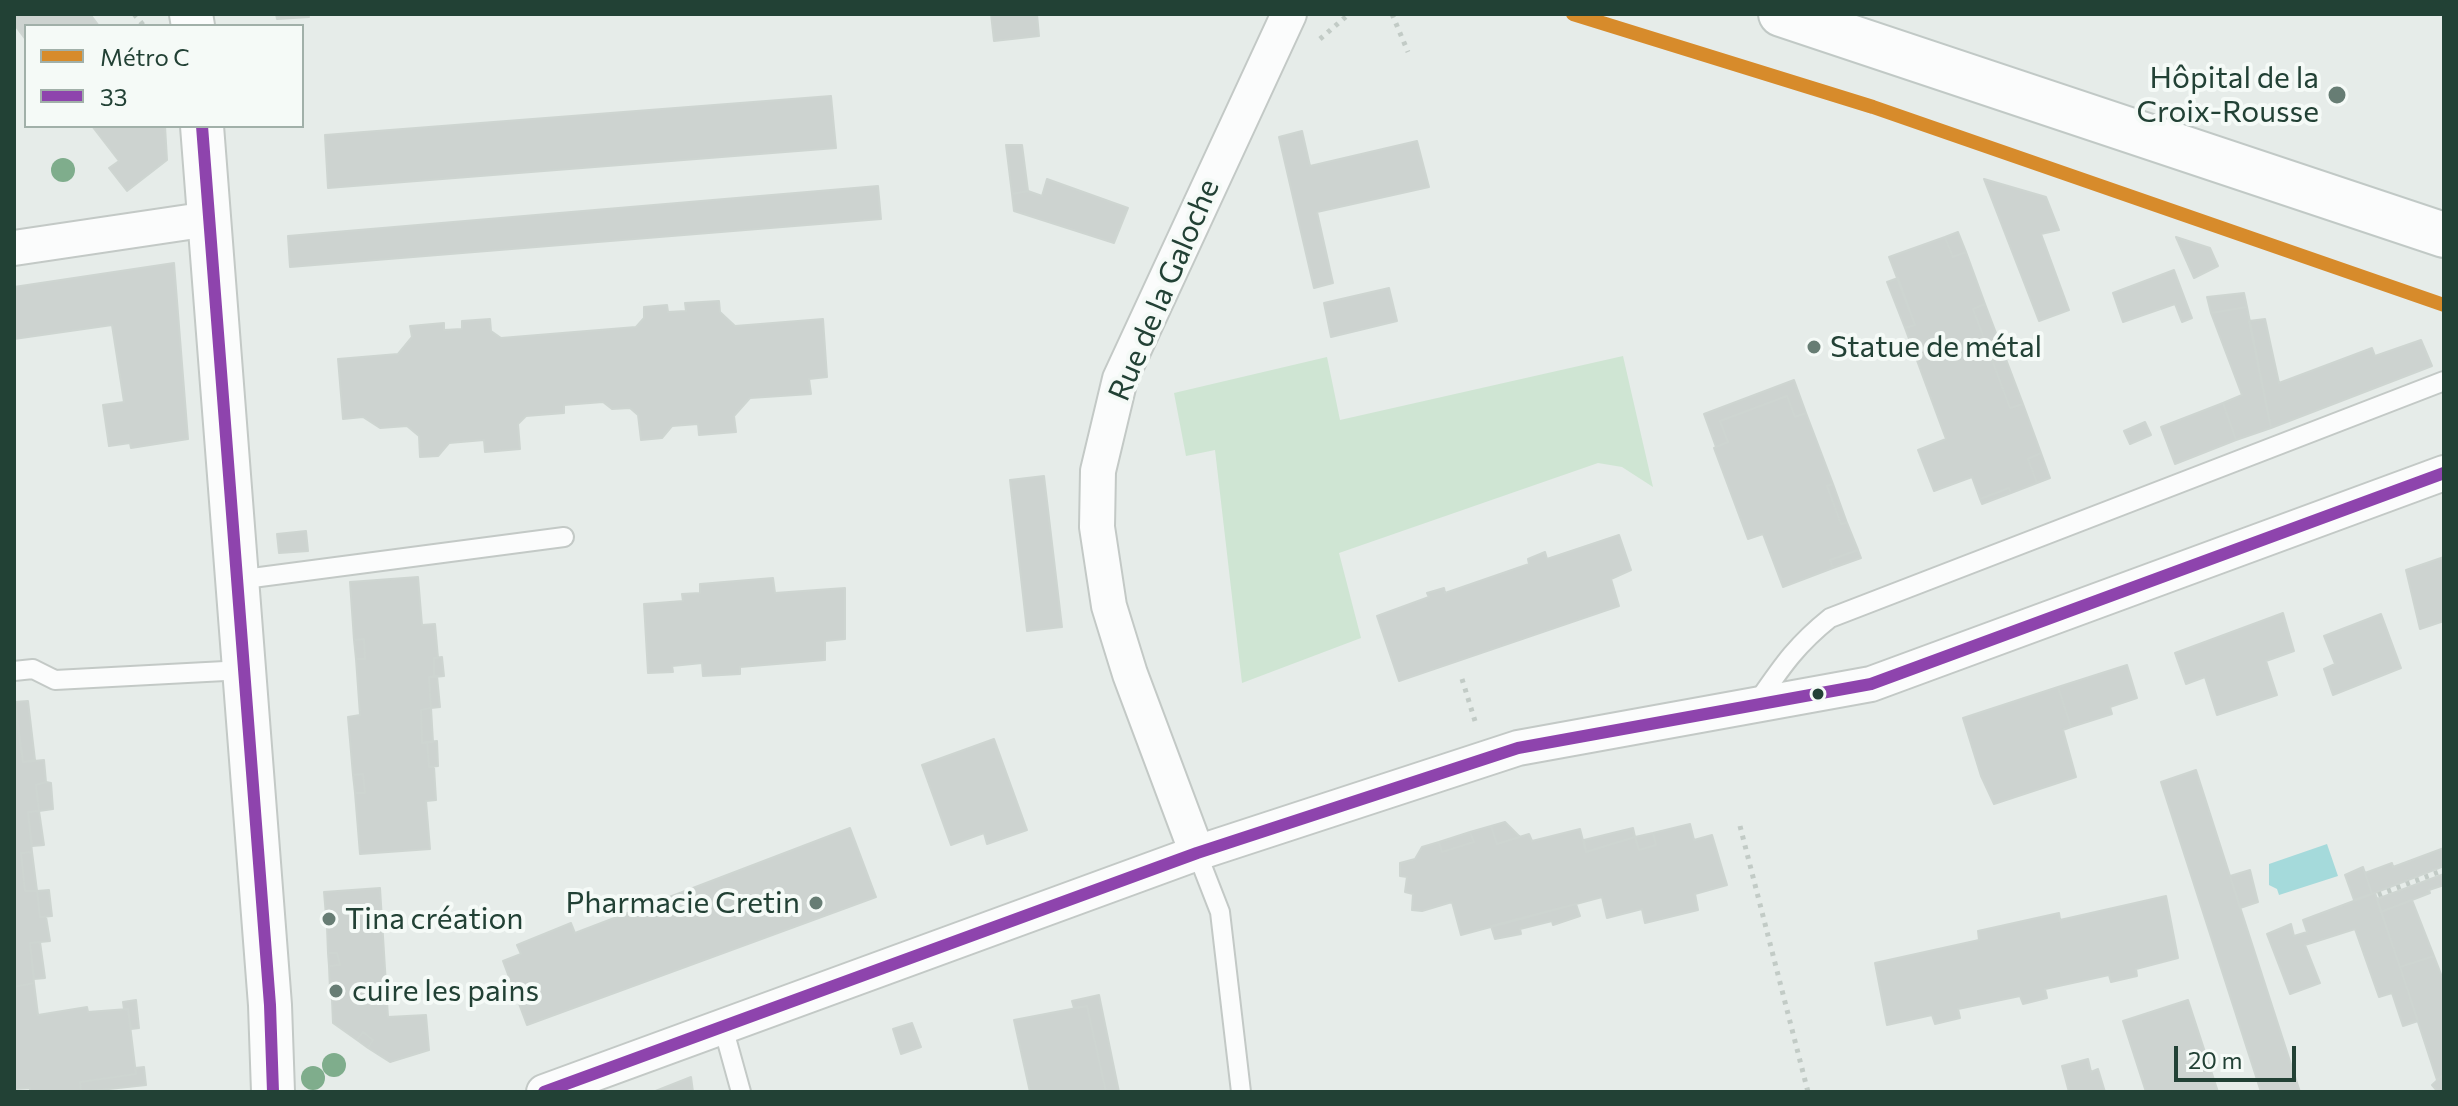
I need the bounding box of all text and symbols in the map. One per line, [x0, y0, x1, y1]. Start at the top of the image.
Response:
legend [24, 24, 304, 128]
text: Métro C [100, 42, 190, 71]
place label: Hôpital de la Croix-Rousse [2136, 60, 2319, 130]
text: 33 [100, 82, 127, 111]
marker: Hôpital de la Croix-Rousse [2326, 84, 2348, 106]
street label: Rue de la Galoche [1101, 174, 1227, 406]
place label: Statue de métal [1830, 329, 2042, 365]
marker: Statue de métal [1805, 338, 1823, 356]
unlabelled marker [1810, 686, 1826, 702]
place label: Pharmacie Cretin [566, 885, 800, 921]
marker: Pharmacie Cretin [807, 894, 825, 912]
place label: Tina création [345, 901, 524, 937]
marker: Tina création [320, 910, 338, 928]
place label: cuire les pains [352, 973, 539, 1009]
marker: cuire les pains [327, 982, 345, 1000]
scale bar [2178, 1030, 2300, 1080]
text: 20 m [2188, 1045, 2242, 1074]

